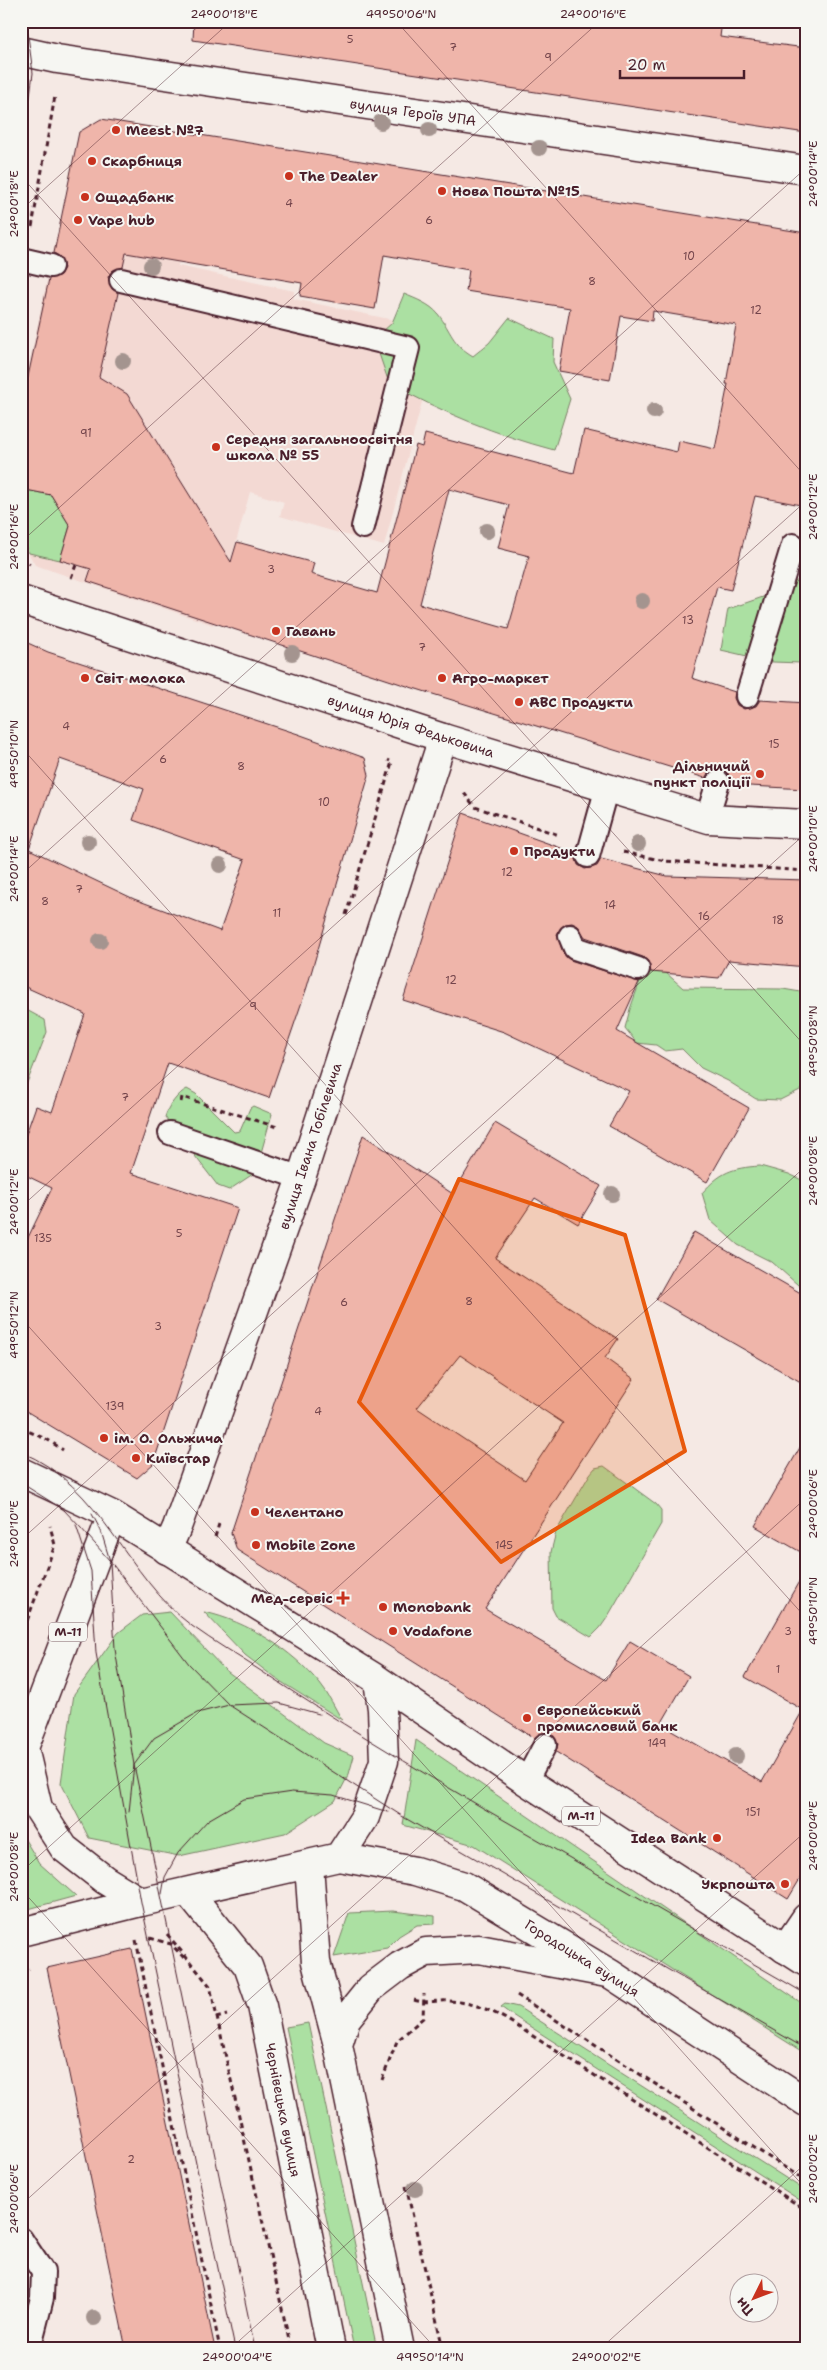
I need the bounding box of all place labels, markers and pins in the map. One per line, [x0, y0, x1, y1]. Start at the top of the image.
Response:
place label: Meest №7 [126, 121, 204, 139]
marker: Meest №7 [110, 124, 122, 136]
place label: Скарбниця [102, 152, 182, 170]
marker: Скарбниця [86, 155, 98, 167]
place label: The Dealer [299, 167, 378, 185]
marker: The Dealer [283, 170, 295, 182]
place label: Нова Пошта №15 [452, 182, 580, 200]
marker: Нова Пошта №15 [436, 185, 448, 197]
place label: Ощадбанк [95, 188, 174, 206]
marker: Ощадбанк [79, 191, 91, 203]
place label: Vape hub [88, 211, 155, 229]
marker: Vape hub [72, 214, 84, 226]
place label: Середня загальноосвітня школа № 55 [226, 430, 413, 464]
marker: Середня загальноосвітня школа № 55 [210, 441, 222, 453]
place label: Гавань [286, 622, 336, 640]
marker: Гавань [270, 625, 282, 637]
place label: Світ молока [95, 669, 186, 687]
place label: Агро-маркет [452, 669, 549, 687]
marker: Світ молока [79, 672, 91, 684]
marker: Агро-маркет [436, 672, 448, 684]
place label: ABC Продукти [529, 693, 633, 711]
marker: ABC Продукти [513, 696, 525, 708]
place label: Дільничий пункт поліції [653, 757, 751, 791]
marker: Дільничий пункт поліції [754, 768, 766, 780]
place label: Продукти [524, 842, 595, 860]
marker: Продукти [508, 845, 520, 857]
place label: ім. О. Ольжича [114, 1429, 223, 1447]
marker: ім. О. Ольжича [98, 1432, 110, 1444]
place label: Київстар [146, 1449, 210, 1467]
marker: Київстар [130, 1452, 142, 1464]
place label: Челентано [265, 1503, 344, 1521]
marker: Челентано [249, 1506, 261, 1518]
place label: Mobile Zone [266, 1536, 356, 1554]
marker: Mobile Zone [250, 1539, 262, 1551]
place label: Мед-сервіс [251, 1589, 333, 1607]
marker: Мед-сервіс [337, 1592, 349, 1604]
place label: Monobank [393, 1598, 471, 1616]
marker: Monobank [377, 1601, 389, 1613]
place label: Vodafone [403, 1622, 472, 1640]
marker: Vodafone [387, 1625, 399, 1637]
place label: Європейський промисловий банк [537, 1701, 678, 1735]
marker: Європейський промисловий банк [521, 1712, 533, 1724]
place label: Idea Bank [631, 1829, 707, 1847]
marker: Idea Bank [711, 1832, 723, 1844]
place label: Укрпошта [701, 1875, 775, 1893]
marker: Укрпошта [779, 1878, 791, 1890]

